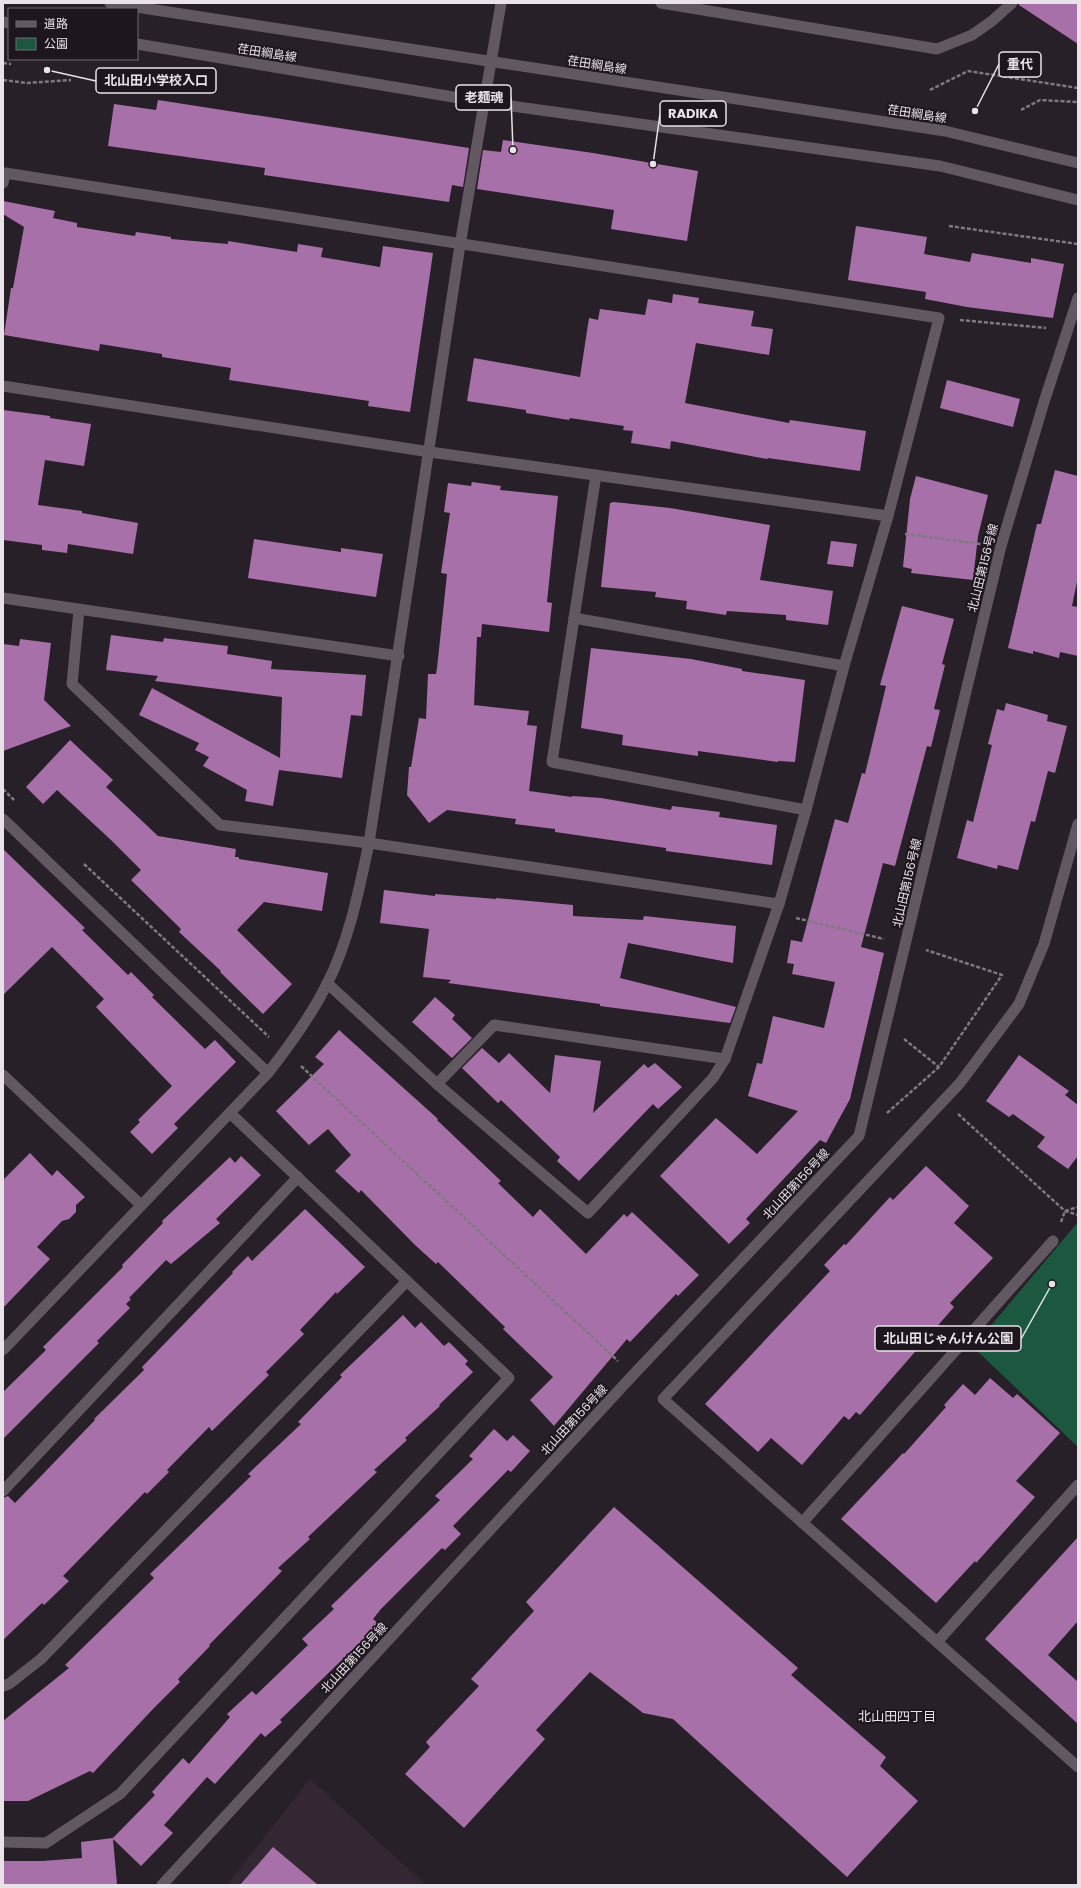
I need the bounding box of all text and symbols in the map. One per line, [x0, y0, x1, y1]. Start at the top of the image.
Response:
legend [8, 8, 138, 60]
text: 道路 [44, 15, 68, 32]
text: 公園 [44, 35, 68, 52]
street label: 荏田綱島線 [236, 39, 298, 66]
street label: 荏田綱島線 [566, 51, 628, 78]
callout: 重代 [999, 52, 1041, 77]
text: 重代 [1007, 55, 1033, 74]
callout: 北山田小学校入口 [96, 68, 216, 93]
text: 北山田小学校入口 [104, 71, 208, 90]
callout: 老麺魂 [456, 85, 511, 110]
text: 老麺魂 [464, 88, 504, 107]
street label: 荏田綱島線 [886, 100, 948, 127]
callout: RADIKA [660, 101, 726, 126]
text: RADIKA [668, 104, 718, 123]
street label: 北山田第156号線 [963, 522, 1002, 614]
street label: 北山田第156号線 [888, 837, 925, 929]
street label: 北山田第156号線 [758, 1145, 833, 1223]
callout: 北山田じゃんけん公園 [875, 1326, 1021, 1351]
text: 北山田じゃんけん公園 [883, 1329, 1013, 1348]
street label: 北山田第156号線 [536, 1381, 611, 1459]
street label: 北山田第156号線 [316, 1619, 391, 1697]
district label: 北山田四丁目 [858, 1707, 936, 1726]

